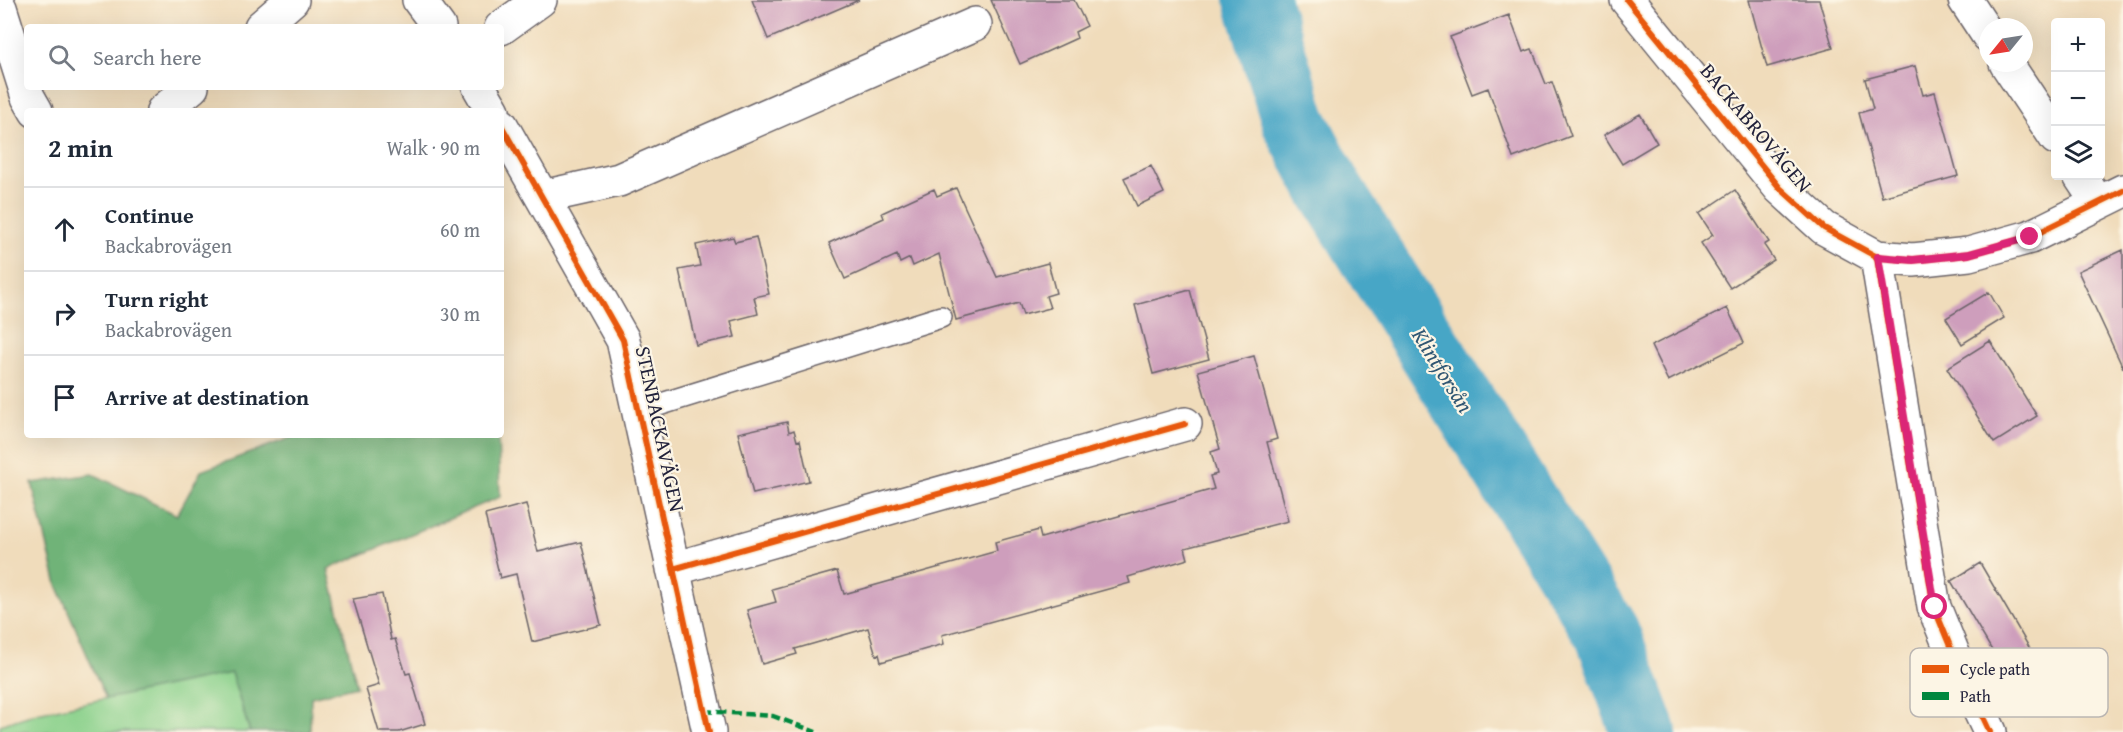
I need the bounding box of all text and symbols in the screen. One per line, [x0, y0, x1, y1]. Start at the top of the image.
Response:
north arrow [1979, 18, 2033, 72]
map controls [2051, 18, 2105, 180]
button: + [2051, 18, 2105, 72]
search box [24, 24, 504, 90]
icon: search [45, 41, 78, 74]
text: Search here [93, 41, 202, 73]
street label: BACKABROVÄGEN [1693, 56, 1820, 199]
button: − [2051, 72, 2105, 126]
button: layers [2051, 126, 2105, 180]
text: 2 min [48, 128, 113, 167]
text: Walk · 90 m [386, 133, 480, 162]
text: Continue [105, 199, 194, 231]
icon: ahead [48, 213, 81, 246]
text: 60 m [440, 215, 480, 244]
route end [2016, 223, 2042, 249]
text: Backabrovägen [105, 231, 232, 260]
text: Turn right [105, 283, 208, 315]
icon: right [48, 297, 81, 330]
text: 30 m [440, 299, 480, 328]
text: Backabrovägen [105, 315, 232, 344]
water label: Klintforsån [1404, 321, 1482, 419]
street label: STENBACKAVÄGEN [628, 343, 693, 515]
icon: arrive [48, 381, 81, 414]
text: Arrive at destination [105, 381, 309, 413]
route start [1921, 593, 1947, 619]
legend [1910, 648, 2108, 717]
text: Cycle path [1960, 657, 2030, 681]
text: Path [1960, 684, 1991, 708]

